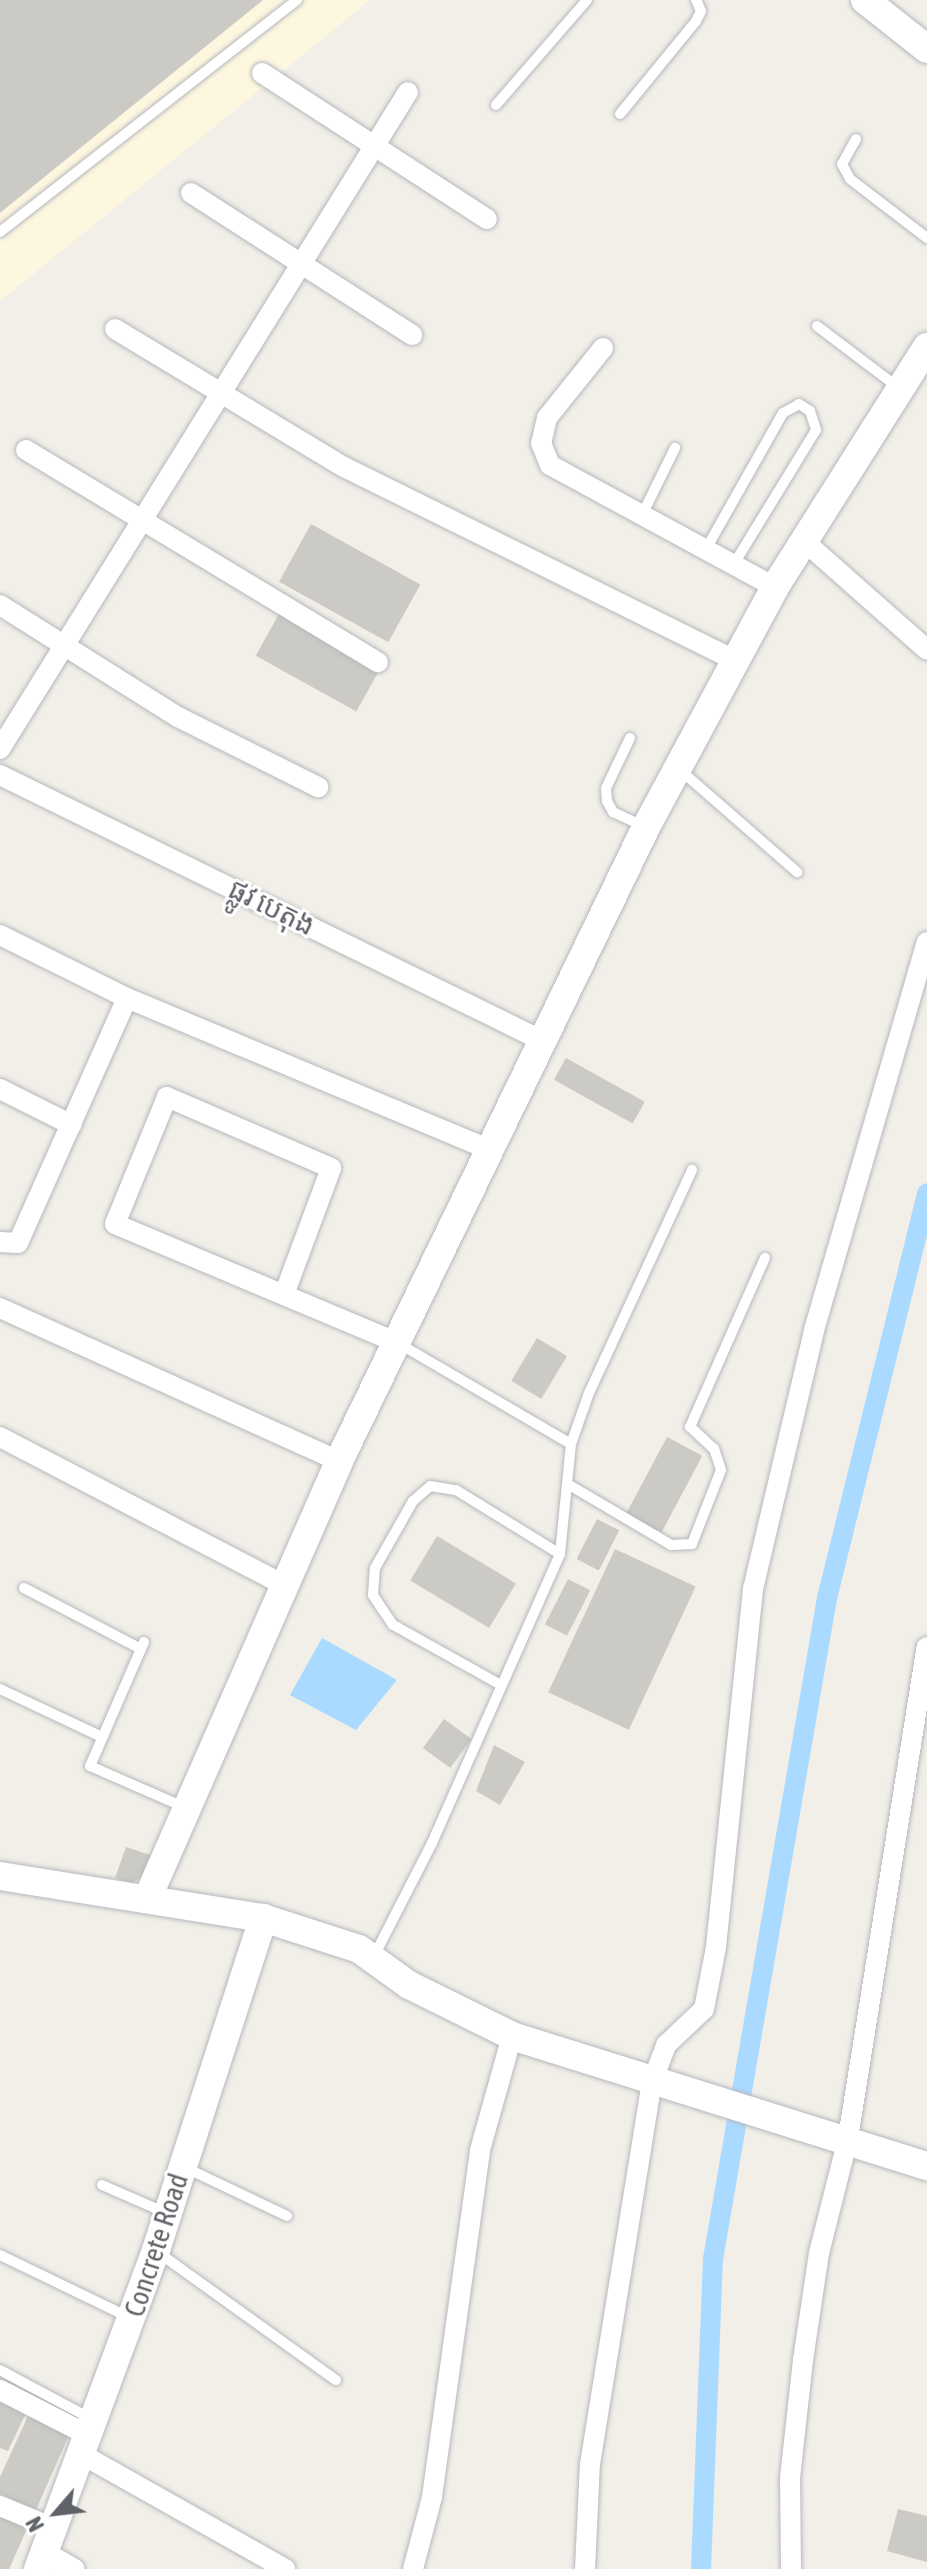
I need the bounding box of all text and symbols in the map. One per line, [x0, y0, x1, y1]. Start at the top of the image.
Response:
street label: ផ្លូវ បេតុង [223, 872, 321, 942]
street label: Concrete Road [117, 2169, 195, 2321]
north arrow [16, 2473, 96, 2553]
text: N [20, 2512, 49, 2536]

